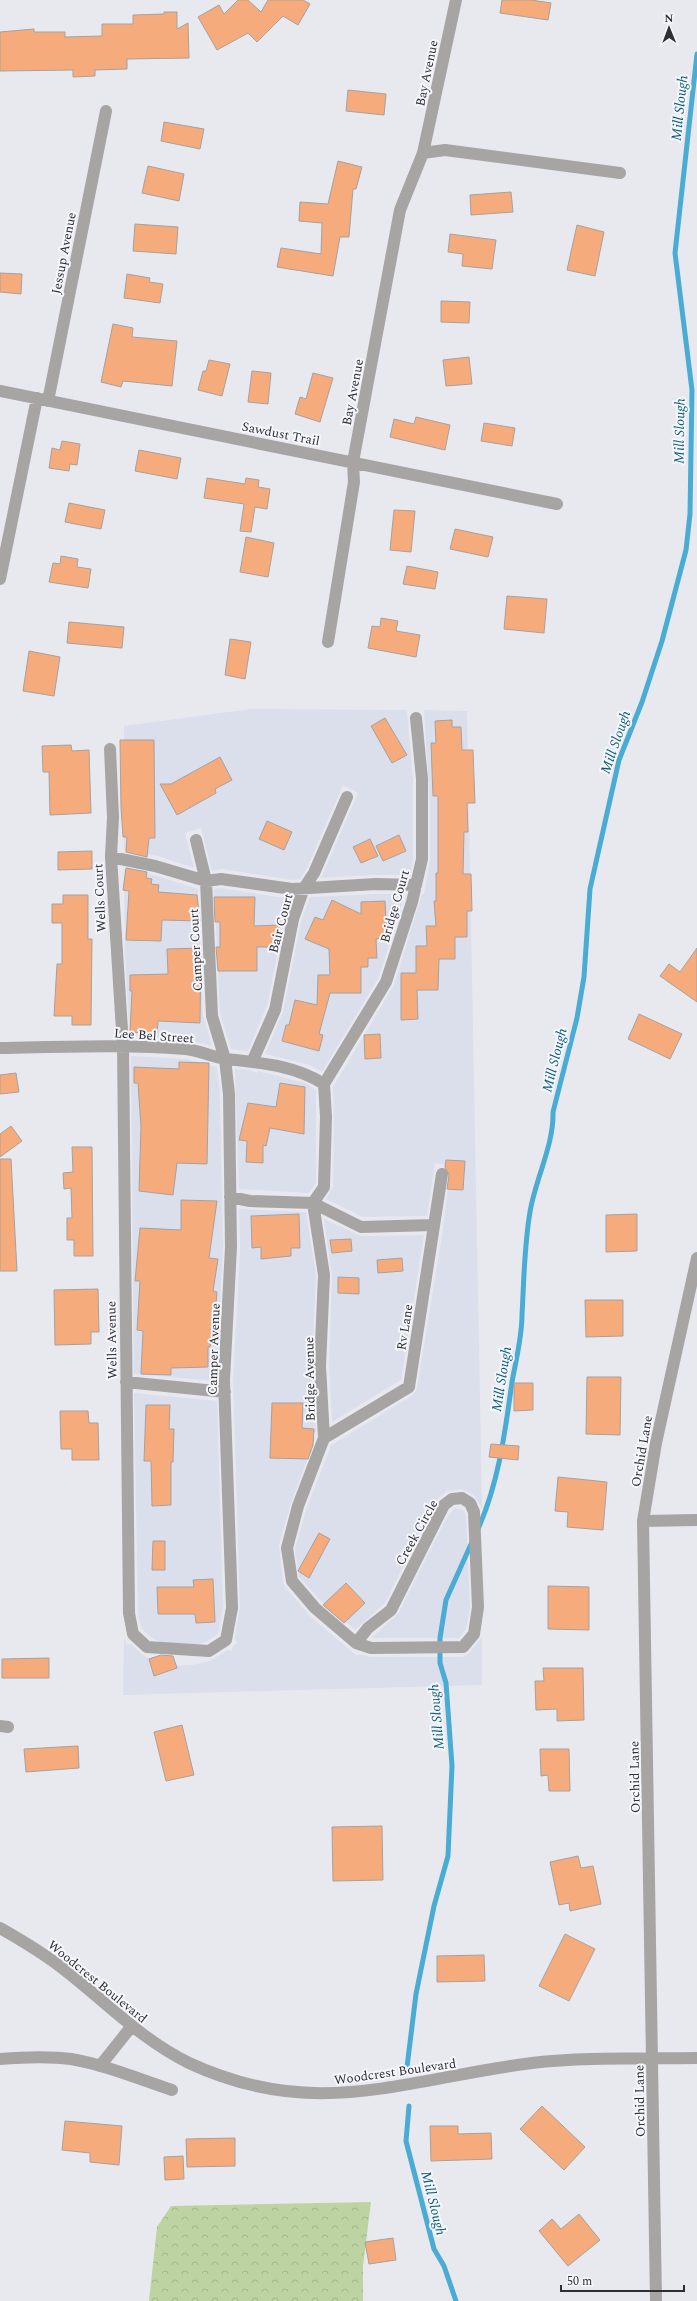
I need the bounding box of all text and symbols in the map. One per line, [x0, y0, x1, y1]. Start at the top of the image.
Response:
north arrow [649, 8, 689, 48]
text: N [664, 10, 673, 27]
street label: Bay Avenue [410, 38, 444, 108]
water label: Mill Slough [666, 74, 693, 142]
street label: Jessup Avenue [46, 211, 82, 296]
street label: Bay Avenue [337, 357, 369, 427]
water label: Mill Slough [668, 398, 691, 464]
street label: Sawdust Trail [240, 417, 322, 451]
water label: Mill Slough [595, 708, 636, 777]
street label: Wells Court [88, 863, 112, 933]
street label: Bridge Court [375, 867, 415, 945]
street label: Bair Court [263, 891, 299, 955]
street label: Camper Court [184, 908, 208, 992]
street label: Lee Bel Street [113, 1023, 195, 1049]
water label: Mill Slough [536, 1026, 573, 1095]
street label: Wells Avenue [101, 1301, 123, 1379]
street label: Camper Avenue [202, 1303, 226, 1395]
street label: Rv Lane [391, 1303, 419, 1352]
street label: Bridge Avenue [299, 1337, 321, 1421]
water label: Mill Slough [486, 1345, 517, 1413]
street label: Orchid Lane [626, 1414, 658, 1489]
street label: Creek Circle [391, 1496, 443, 1569]
water label: Mill Slough [423, 1683, 450, 1751]
street label: Orchid Lane [624, 1741, 646, 1813]
street label: Woodcrest Boulevard [43, 1935, 151, 2028]
street label: Woodcrest Boulevard [333, 2054, 457, 2090]
street label: Orchid Lane [629, 2065, 651, 2137]
water label: Mill Slough [415, 2169, 452, 2238]
scale bar [561, 2267, 684, 2293]
text: 50 m [567, 2272, 592, 2291]

